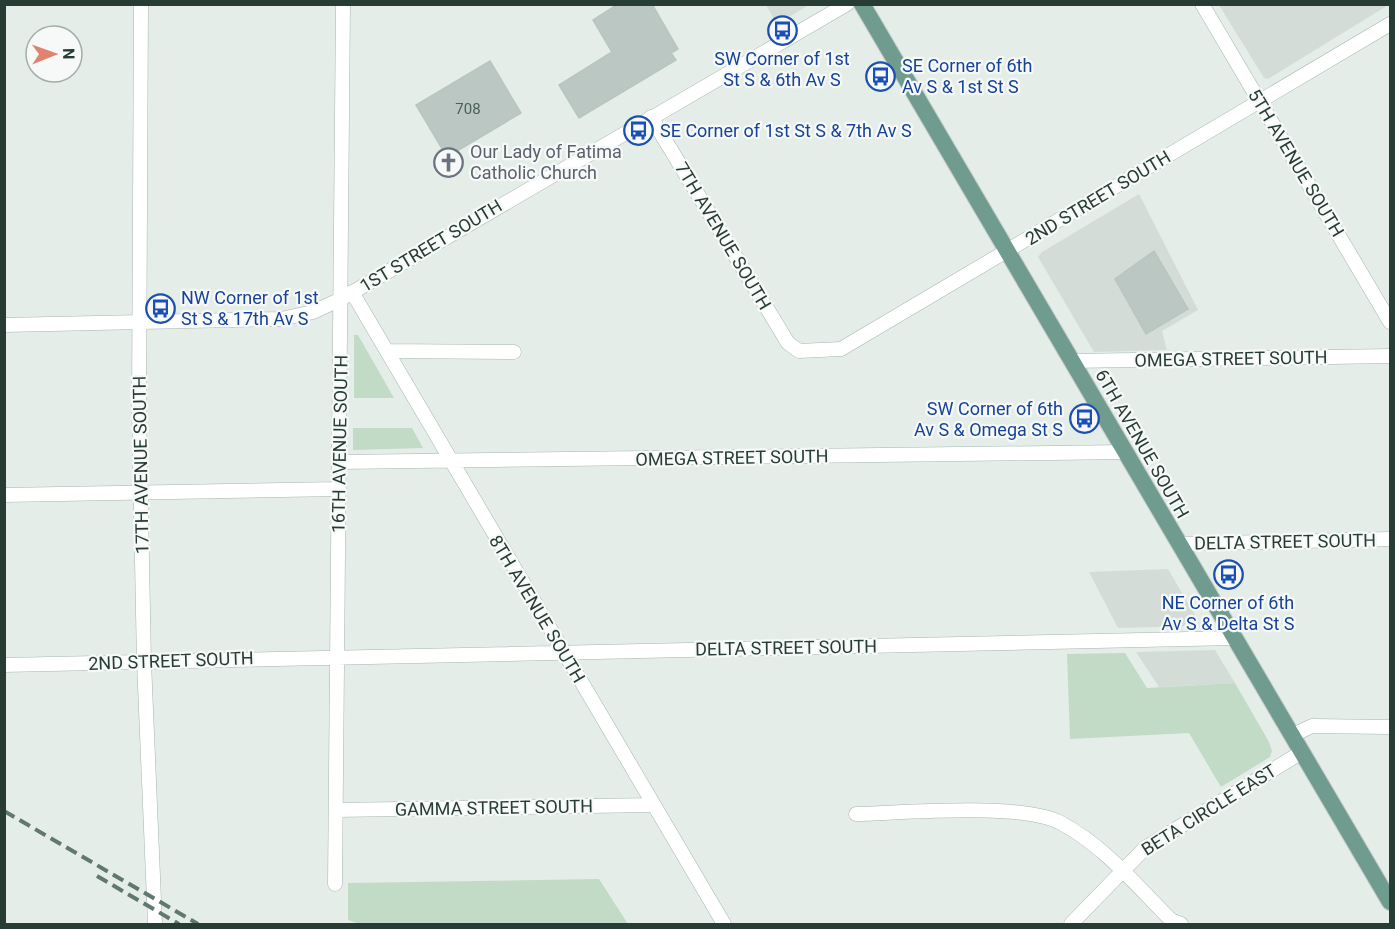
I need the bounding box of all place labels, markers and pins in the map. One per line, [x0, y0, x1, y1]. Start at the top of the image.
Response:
bus stop icon: SW Corner of 1st St S & 6th Av S [766, 14, 798, 46]
place label: SW Corner of 1st St S & 6th Av S [714, 48, 850, 90]
place label: SE Corner of 6th Av S & 1st St S [902, 55, 1032, 97]
bus stop icon: SE Corner of 6th Av S & 1st St S [865, 60, 897, 92]
bus stop icon: SE Corner of 1st St S & 7th Av S [623, 115, 655, 147]
place label: SE Corner of 1st St S & 7th Av S [660, 120, 912, 141]
place label: Our Lady of Fatima Catholic Church [470, 141, 622, 183]
church icon: Our Lady of Fatima Catholic Church [433, 146, 465, 178]
place label: NW Corner of 1st St S & 17th Av S [181, 287, 319, 329]
bus stop icon: NW Corner of 1st St S & 17th Av S [144, 292, 176, 324]
place label: SW Corner of 6th Av S & Omega St S [914, 398, 1063, 440]
bus stop icon: SW Corner of 6th Av S & Omega St S [1068, 403, 1100, 435]
bus stop icon: NE Corner of 6th Av S & Delta St S [1212, 558, 1244, 590]
place label: NE Corner of 6th Av S & Delta St S [1162, 592, 1295, 634]

